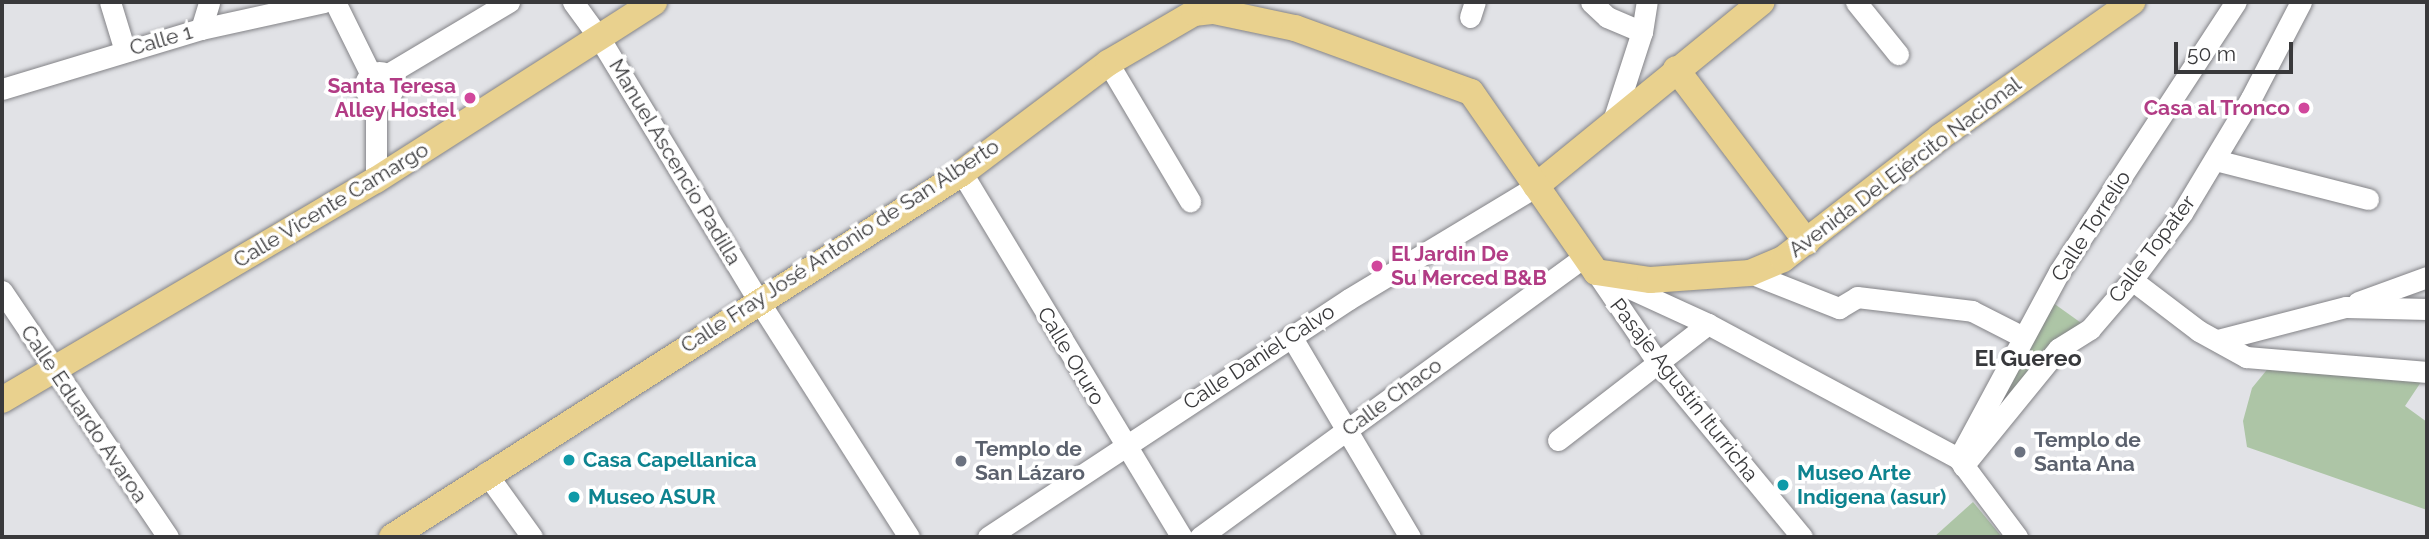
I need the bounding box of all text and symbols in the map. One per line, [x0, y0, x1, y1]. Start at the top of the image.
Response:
street label: Calle 1 [127, 19, 195, 61]
scale bar [2177, 28, 2296, 72]
text: 50 m [2187, 41, 2236, 66]
street label: Manuel Ascencio Padilla [603, 54, 747, 270]
street label: Avenida Del Ejército Nacional [1784, 71, 2026, 263]
place label: Santa Teresa Alley Hostel [327, 73, 456, 123]
marker: Santa Teresa Alley Hostel [462, 90, 478, 106]
place label: Casa al Tronco [2143, 95, 2290, 121]
marker: Casa al Tronco [2296, 100, 2312, 116]
street label: Calle Fray José Antonio de San Alberto [675, 133, 1005, 359]
street label: Calle Vicente Camargo [229, 137, 433, 273]
street label: Calle Torrelio [2046, 166, 2136, 286]
street label: Calle Topater [2103, 190, 2201, 308]
place label: El Jardin De Su Merced B&B [1391, 241, 1547, 291]
marker: El Jardin De Su Merced B&B [1369, 258, 1385, 274]
street label: Pasaje Agustín Iturricha [1604, 293, 1764, 487]
street label: Calle Daniel Calvo [1178, 298, 1340, 416]
street label: Calle Oruro [1032, 302, 1110, 410]
street label: Calle Eduardo Avaroa [15, 320, 153, 508]
district label: El Guereo [1974, 344, 2082, 372]
street label: Calle Chaco [1337, 352, 1447, 442]
place label: Templo de Santa Ana [2034, 427, 2141, 477]
place label: Templo de San Lázaro [975, 436, 1085, 486]
marker: Templo de Santa Ana [2012, 444, 2028, 460]
place label: Casa Capellanica [583, 447, 757, 473]
marker: Casa Capellanica [561, 452, 577, 468]
marker: Templo de San Lázaro [953, 453, 969, 469]
place label: Museo Arte Indigena (asur) [1797, 460, 1946, 510]
marker: Museo Arte Indigena (asur) [1775, 477, 1791, 493]
place label: Museo ASUR [588, 484, 716, 510]
marker: Museo ASUR [566, 489, 582, 505]

